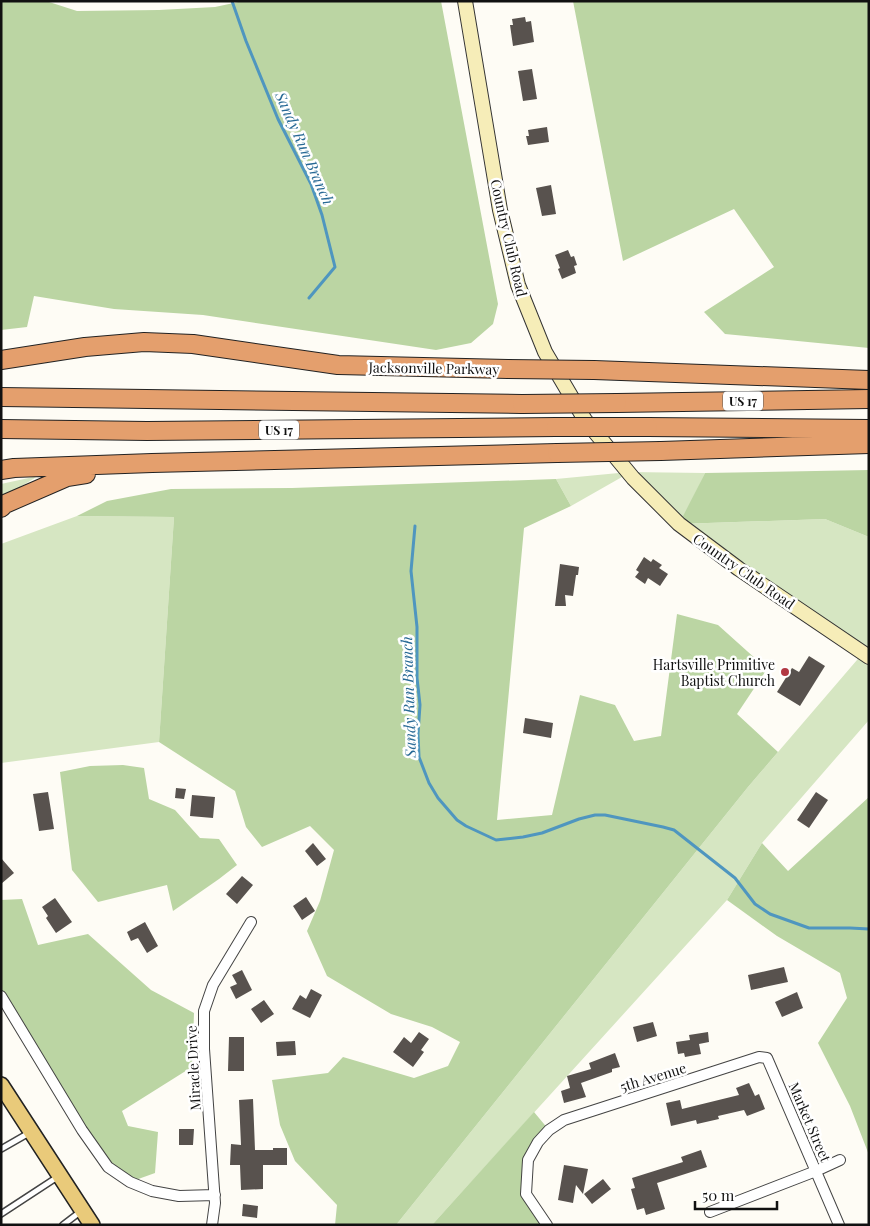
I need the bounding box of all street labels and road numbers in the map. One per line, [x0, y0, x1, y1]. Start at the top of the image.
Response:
street label: Country Club Road [486, 177, 532, 299]
street label: Jacksonville Parkway [368, 357, 499, 379]
road number: US 17 [723, 392, 763, 411]
road number: US 17 [259, 420, 299, 440]
street label: Country Club Road [689, 529, 799, 613]
street label: Miracle Drive [181, 1025, 205, 1111]
street label: 5th Avenue [618, 1058, 688, 1096]
street label: Market Street [785, 1079, 836, 1166]

